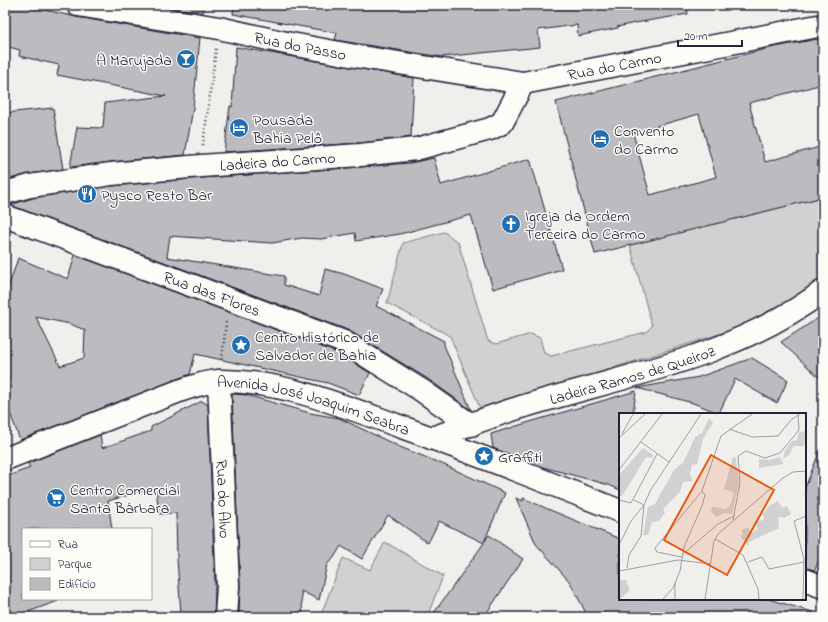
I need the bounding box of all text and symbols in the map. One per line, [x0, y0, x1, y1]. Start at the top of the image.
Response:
scale bar [678, 22, 742, 48]
street label: Rua do Passo [251, 26, 348, 68]
text: 20 m [684, 28, 707, 46]
street label: Rua do Carmo [566, 46, 664, 88]
bar icon: A Marujada [175, 48, 197, 70]
place label: A Marujada [96, 49, 172, 73]
place label: Pousada Bahia Pelô [252, 109, 322, 151]
hotel icon: Pousada Bahia Pelô [228, 117, 250, 139]
place label: Convento do Carmo [614, 120, 678, 162]
hotel icon: Convento do Carmo [589, 128, 611, 150]
street label: Ladeira do Carmo [219, 147, 336, 179]
restaurant icon: Pysco Resto Bar [76, 183, 98, 205]
place label: Pysco Resto Bar [101, 184, 212, 208]
place label: Igreja da Ordem Terceira do Carmo [525, 205, 645, 247]
church icon: Igreja da Ordem Terceira do Carmo [500, 213, 522, 235]
street label: Rua das Flores [159, 266, 264, 324]
place label: Centro Histórico de Salvador de Bahia [255, 326, 380, 368]
place icon: Centro Histórico de Salvador de Bahia [230, 334, 252, 356]
street label: Ladeira Ramos de Queiroz [547, 340, 719, 412]
street label: Avenida José Joaquim Seabra [217, 371, 413, 443]
inset map [619, 413, 806, 600]
place icon: Graffiti [473, 445, 495, 467]
place label: Graffiti [498, 446, 542, 470]
street label: Rua do Alvo [208, 459, 236, 539]
place label: Centro Comercial Santa Bárbara [70, 479, 180, 521]
supermarket icon: Centro Comercial Santa Bárbara [45, 487, 67, 509]
legend [22, 528, 152, 600]
text: Rua [58, 536, 78, 554]
text: Parque [58, 556, 92, 574]
text: Edifício [58, 576, 96, 594]

